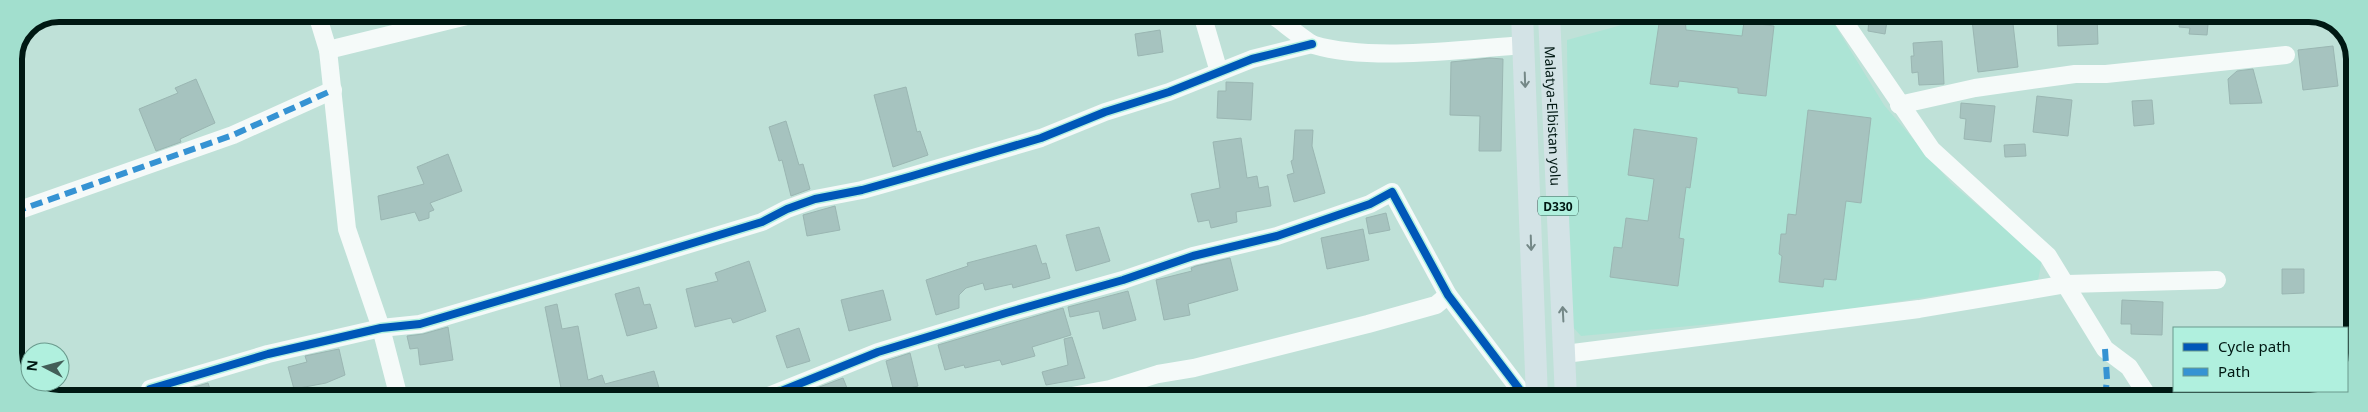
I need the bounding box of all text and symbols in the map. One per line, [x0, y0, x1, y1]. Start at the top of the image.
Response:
street label: Malatya-Elbistan yolu [1541, 45, 1566, 186]
one-way arrow [1520, 72, 1530, 88]
road number: D330 [1538, 197, 1578, 216]
one-way arrow [1526, 234, 1536, 250]
one-way arrow [1558, 307, 1567, 323]
legend [2173, 327, 2348, 392]
text: Cycle path [2218, 336, 2291, 356]
north arrow [20, 342, 70, 392]
text: N [22, 359, 42, 372]
text: Path [2218, 361, 2250, 381]

